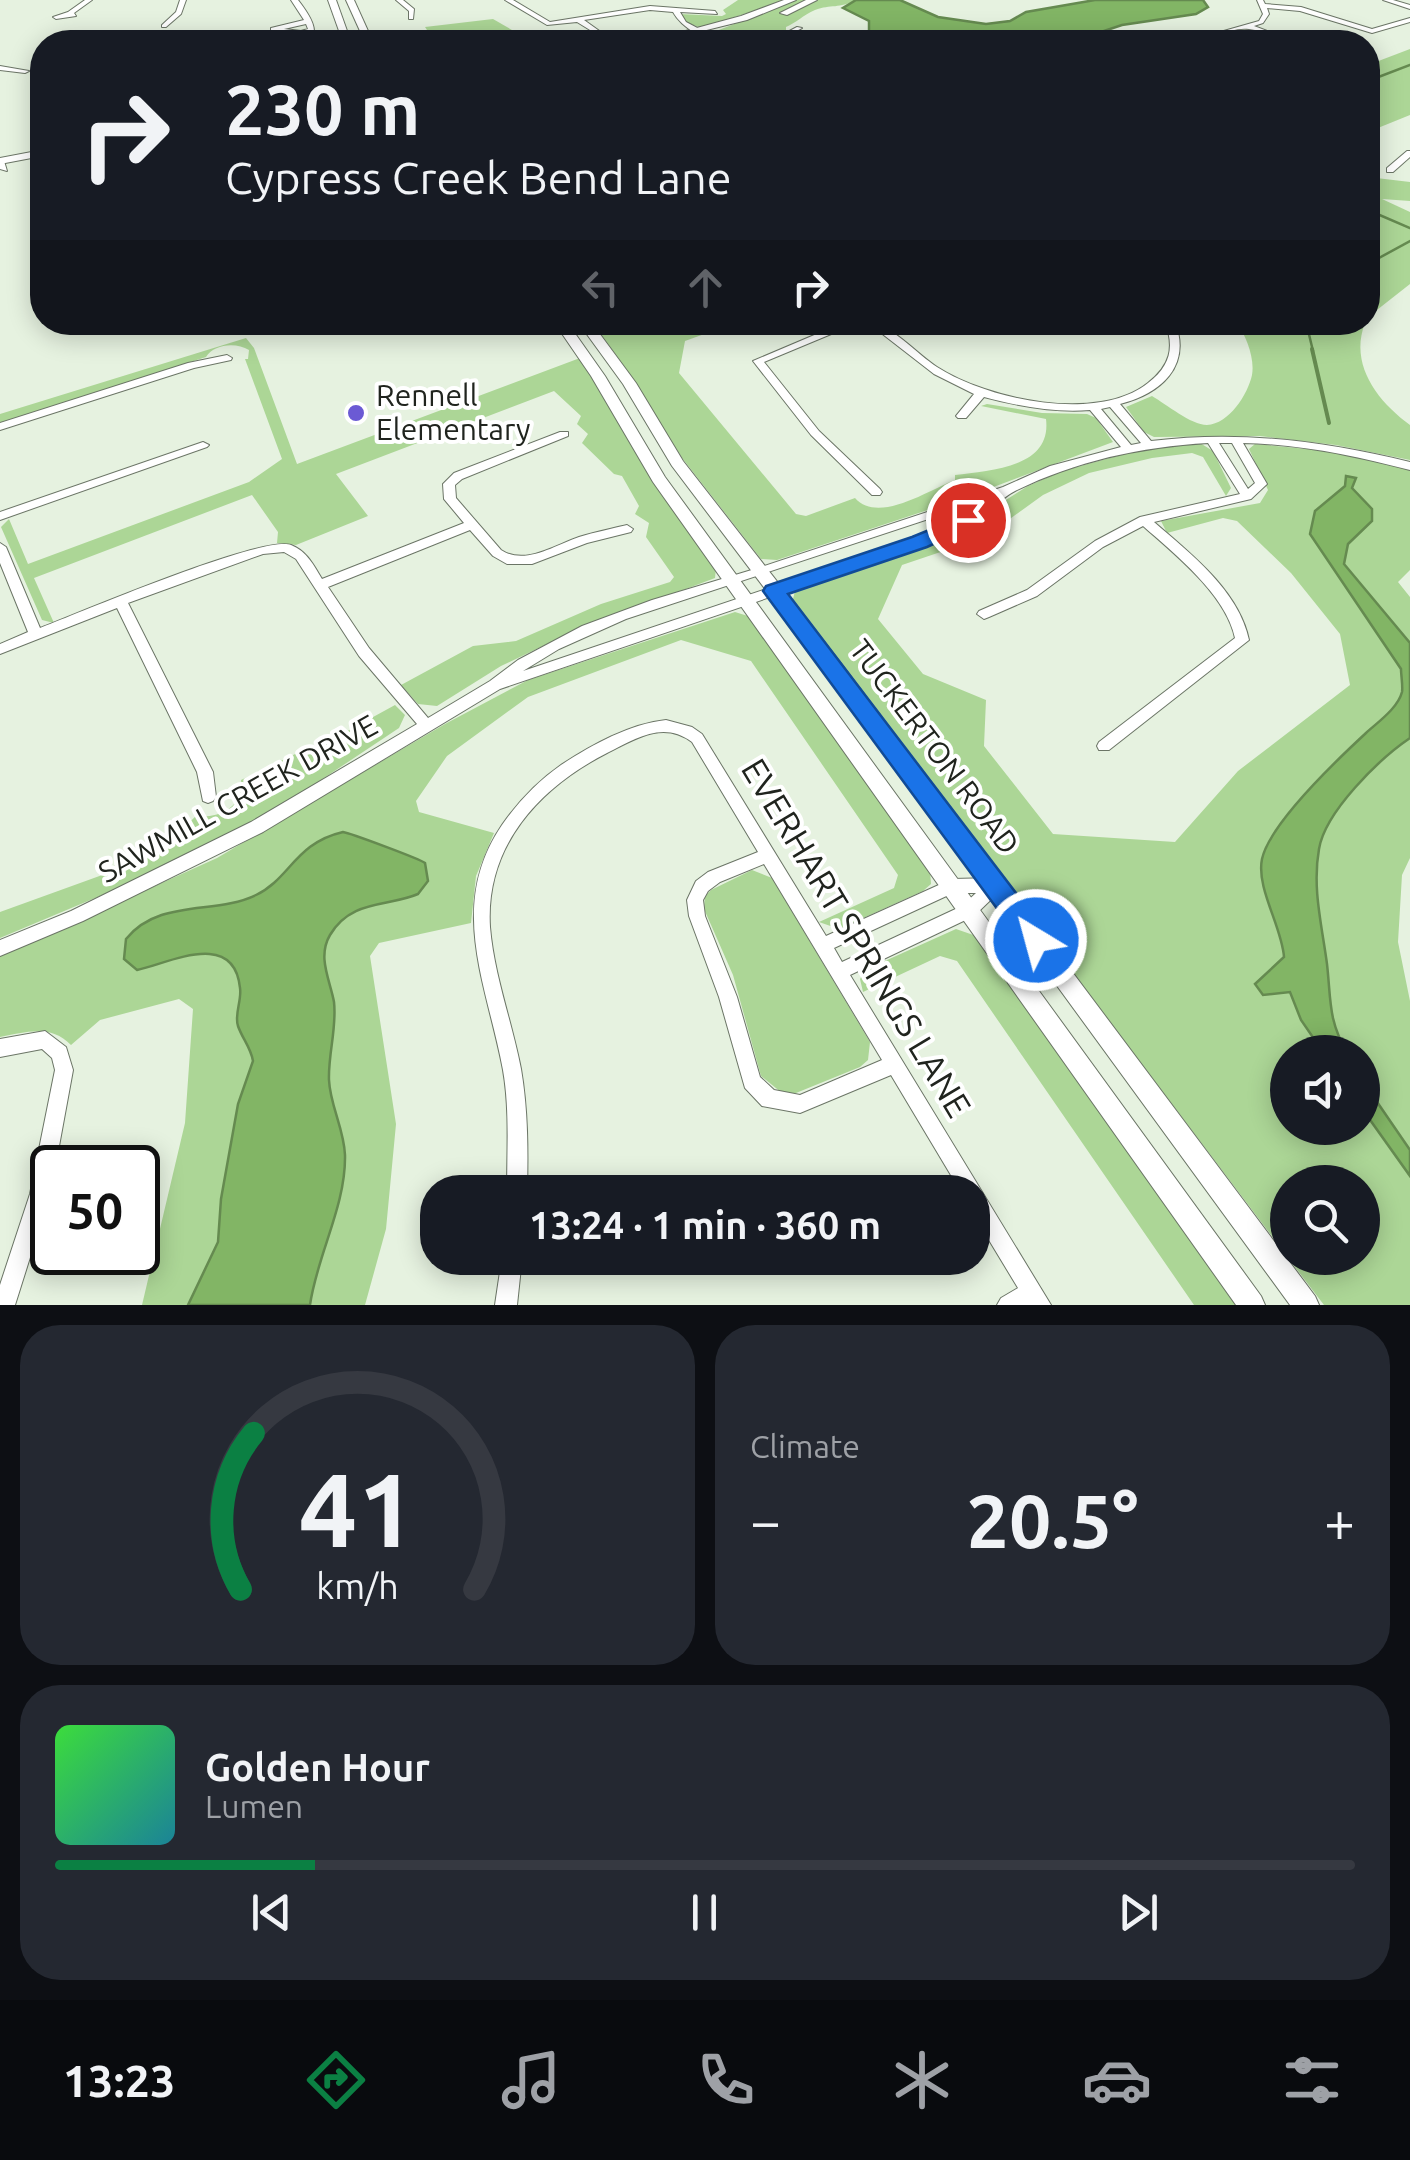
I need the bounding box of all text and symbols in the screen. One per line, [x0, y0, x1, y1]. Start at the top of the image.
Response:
icon: right [60, 70, 190, 200]
text: 230 m [225, 70, 420, 148]
text: Cypress Creek Bend Lane [225, 152, 731, 203]
icon: left [573, 260, 628, 315]
icon: ahead [678, 260, 733, 315]
icon: right [783, 260, 838, 315]
place label: Rennell Elementary [376, 378, 530, 446]
marker: Rennell Elementary [345, 402, 367, 424]
pin [926, 478, 1011, 563]
icon: arrive [941, 493, 996, 548]
street label: TUCKERTON ROAD [843, 633, 1026, 860]
street label: SAWMILL CREEK DRIVE [92, 707, 383, 889]
street label: EVERHART SPRINGS LANE [734, 751, 980, 1124]
position arrow [984, 888, 1088, 992]
map controls [1270, 1035, 1380, 1275]
button: sound [1270, 1035, 1380, 1145]
speed limit sign: 50 [30, 1145, 160, 1275]
button: search [1270, 1165, 1380, 1275]
text: 13:24 · 1 min · 360 m [529, 1204, 881, 1246]
text: Climate [750, 1428, 860, 1464]
text: 41 [299, 1450, 416, 1567]
text: 20.5° [967, 1478, 1138, 1562]
text: − [750, 1490, 781, 1551]
text: + [1324, 1490, 1355, 1551]
text: km/h [316, 1566, 399, 1606]
text: Golden Hour [205, 1746, 430, 1788]
text: Lumen [205, 1788, 303, 1824]
icon: previous [244, 1885, 299, 1940]
icon: pause [677, 1885, 732, 1940]
icon: next [1111, 1885, 1166, 1940]
icon: directions [301, 2045, 371, 2115]
icon: music [496, 2045, 566, 2115]
icon: phone [691, 2045, 761, 2115]
icon: climate [887, 2045, 957, 2115]
icon: car [1082, 2045, 1152, 2115]
icon: filters [1277, 2045, 1347, 2115]
text: 13:23 [63, 2055, 175, 2106]

